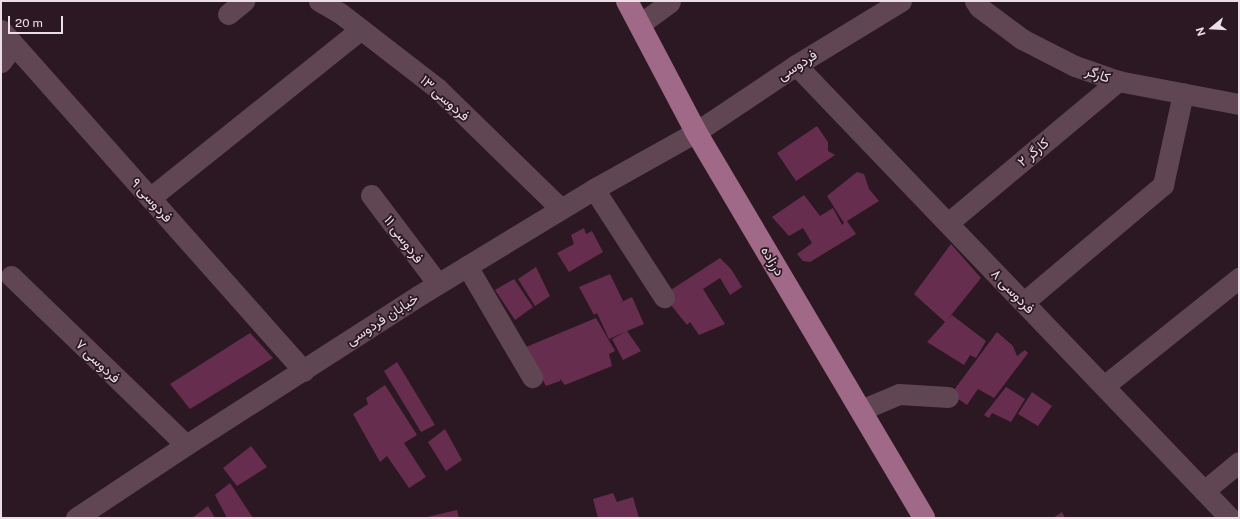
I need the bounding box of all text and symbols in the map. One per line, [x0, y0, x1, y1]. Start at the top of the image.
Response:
scale bar [10, 8, 65, 34]
north arrow [1192, 8, 1232, 48]
text: 20 m [15, 16, 43, 30]
text: N [1194, 26, 1208, 38]
street label: فردوسی [774, 46, 820, 84]
street label: کارگر [1083, 62, 1113, 86]
street label: فردوسی ۱۳ [417, 72, 473, 124]
street label: کارگر ۲ [1014, 134, 1052, 170]
street label: فردوسی ۹ [128, 174, 176, 226]
street label: فردوسی ۱۱ [381, 212, 427, 266]
street label: درزاده [758, 243, 788, 279]
street label: فردوسی ۸ [988, 265, 1038, 317]
street label: خیابان فردوسی [343, 289, 421, 349]
street label: فردوسی ۷ [72, 336, 124, 386]

